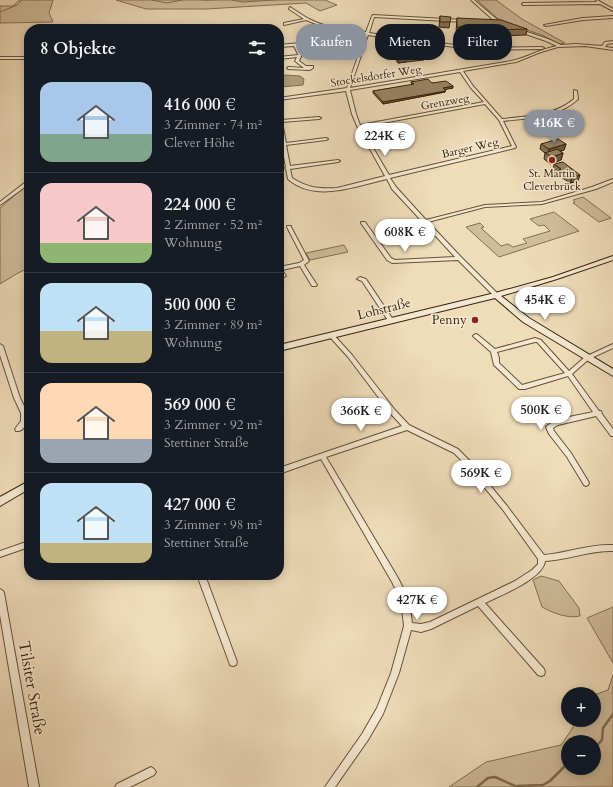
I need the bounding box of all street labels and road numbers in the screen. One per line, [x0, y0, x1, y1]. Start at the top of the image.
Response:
street label: Stockelsdorfer Weg [330, 61, 423, 91]
street label: Grenzweg [420, 90, 471, 114]
street label: Barger Weg [440, 134, 501, 162]
street label: Lohstraße [355, 294, 413, 324]
street label: Tilsiter Straße [13, 639, 51, 737]

